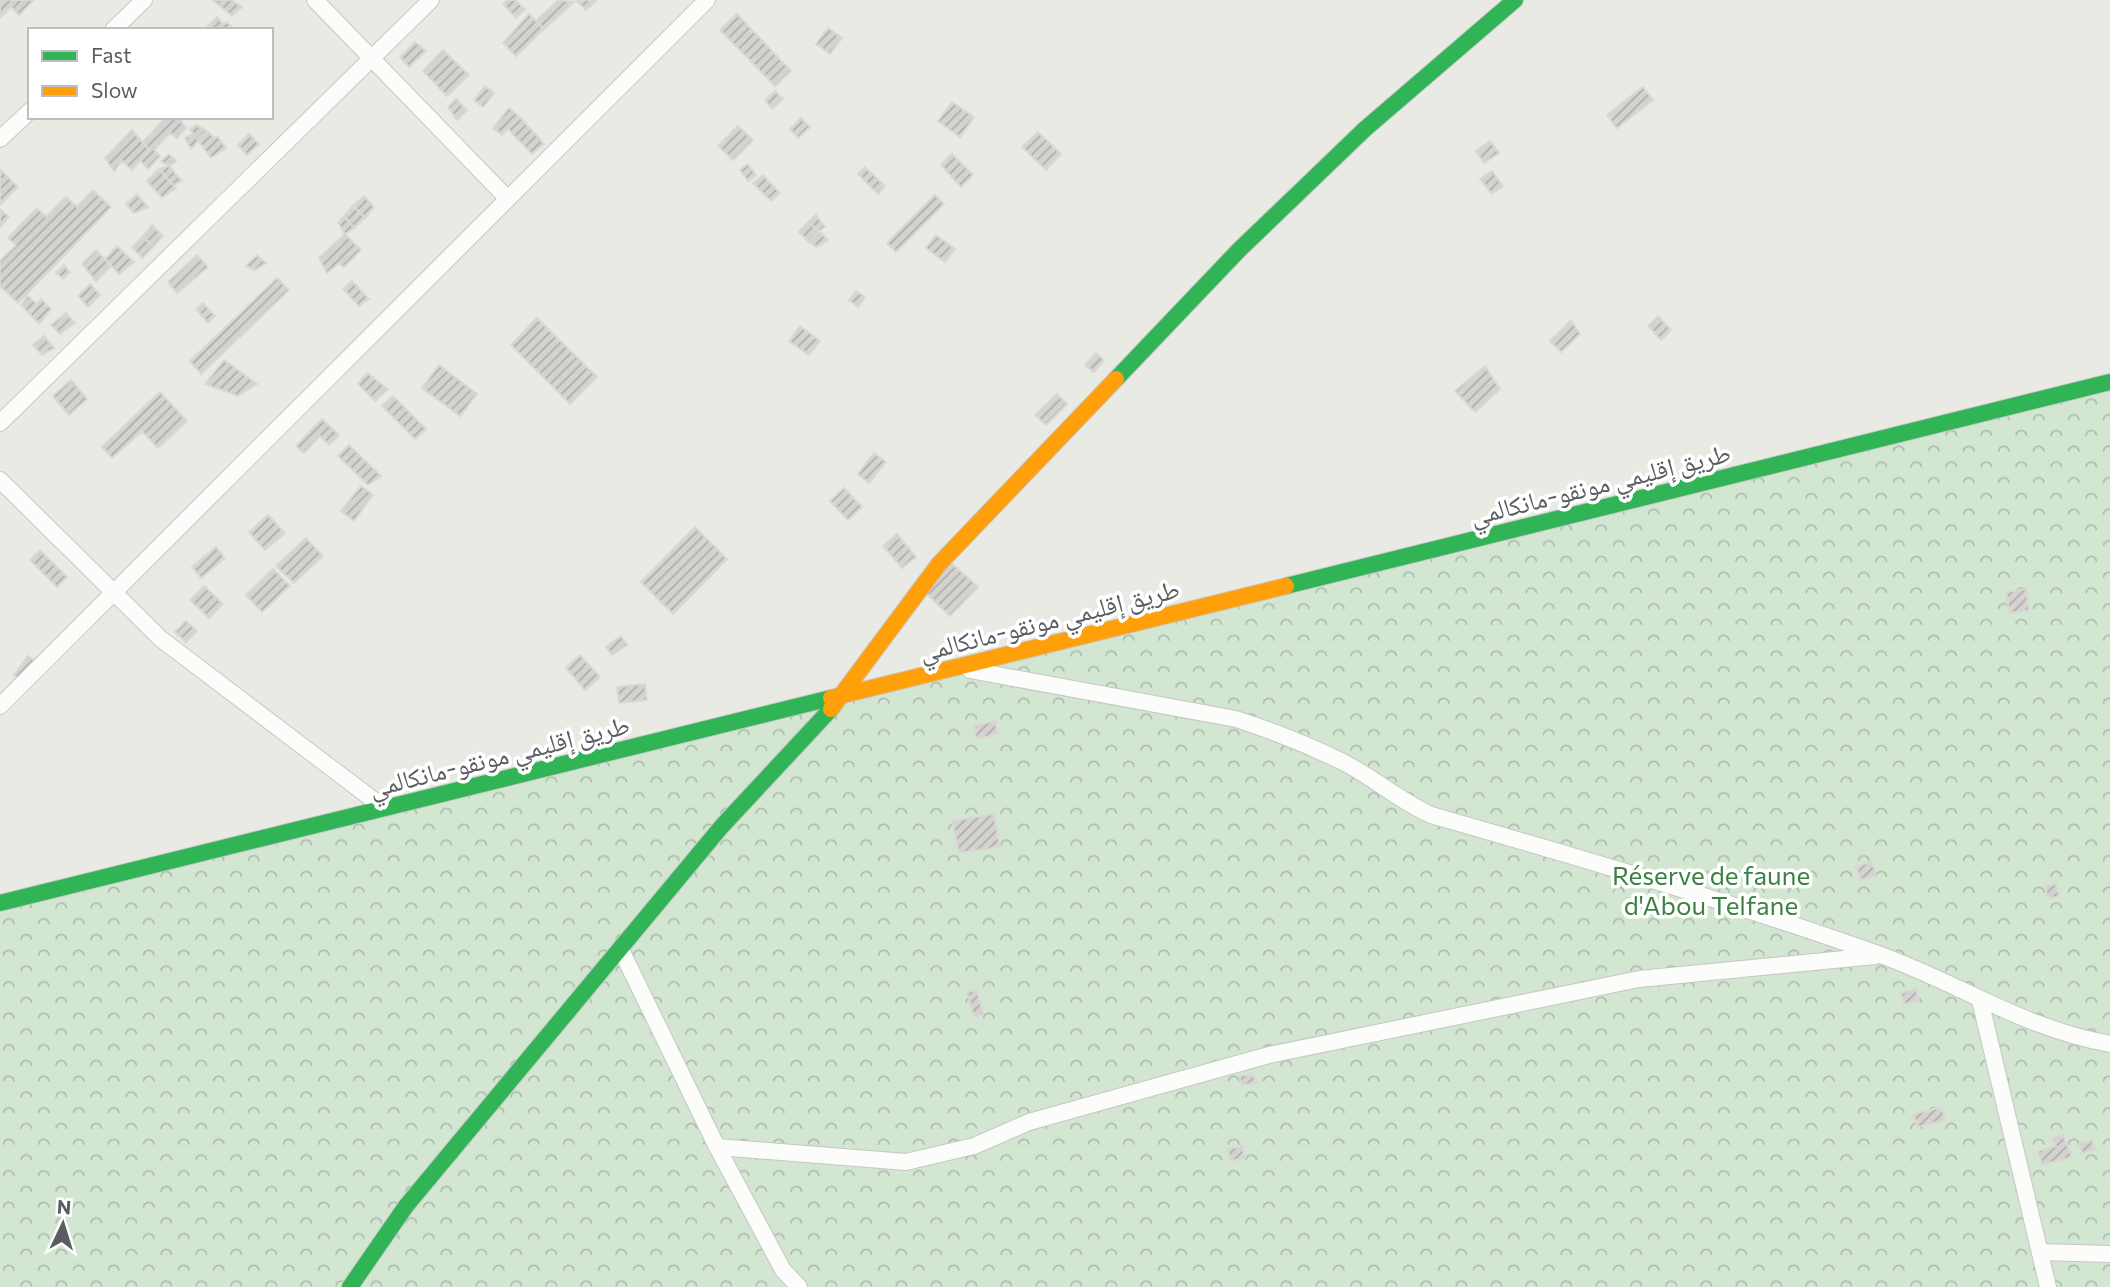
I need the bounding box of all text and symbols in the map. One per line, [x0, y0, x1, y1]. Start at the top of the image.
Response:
legend [28, 28, 273, 119]
text: Fast [91, 42, 132, 67]
text: Slow [91, 77, 138, 102]
street label: طريق إقليمي مونقو-مانكالمي [1467, 436, 1735, 537]
street label: طريق إقليمي مونقو-مانكالمي [916, 572, 1184, 673]
street label: طريق إقليمي مونقو-مانكالمي [366, 708, 634, 809]
park label: Réserve de faune d'Abou Telfane [1612, 859, 1810, 920]
north arrow [28, 1189, 98, 1259]
text: N [56, 1195, 72, 1219]

